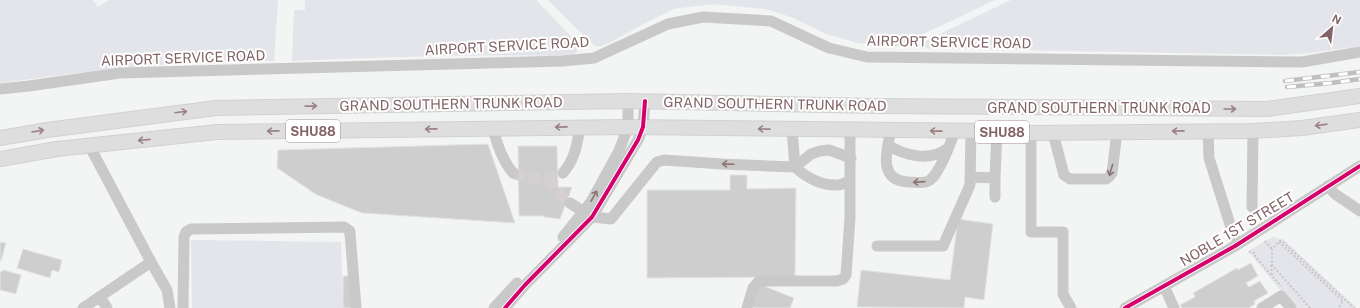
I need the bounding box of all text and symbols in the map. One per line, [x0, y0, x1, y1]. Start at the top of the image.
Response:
north arrow [1312, 8, 1352, 48]
text: N [1330, 12, 1343, 26]
street label: AIRPORT SERVICE ROAD [867, 33, 1031, 51]
street label: AIRPORT SERVICE ROAD [424, 34, 590, 58]
street label: AIRPORT SERVICE ROAD [100, 47, 266, 69]
street label: GRAND SOUTHERN TRUNK ROAD [339, 94, 563, 114]
street label: GRAND SOUTHERN TRUNK ROAD [663, 94, 887, 114]
street label: GRAND SOUTHERN TRUNK ROAD [987, 100, 1211, 116]
one-way arrow [304, 102, 317, 110]
one-way arrow [1223, 105, 1236, 113]
one-way arrow [174, 108, 187, 116]
road number: SHU88 [286, 120, 340, 142]
road number: SHU88 [975, 121, 1029, 143]
one-way arrow [1315, 121, 1328, 129]
one-way arrow [555, 124, 568, 131]
one-way arrow [425, 125, 438, 133]
one-way arrow [758, 125, 771, 133]
one-way arrow [32, 127, 45, 135]
one-way arrow [267, 127, 280, 135]
one-way arrow [930, 127, 943, 135]
one-way arrow [1172, 127, 1185, 135]
one-way arrow [138, 136, 151, 143]
one-way arrow [722, 160, 735, 168]
one-way arrow [1107, 164, 1115, 177]
one-way arrow [913, 178, 926, 185]
street label: NOBLE 1ST STREET [1177, 189, 1297, 269]
one-way arrow [591, 190, 599, 202]

